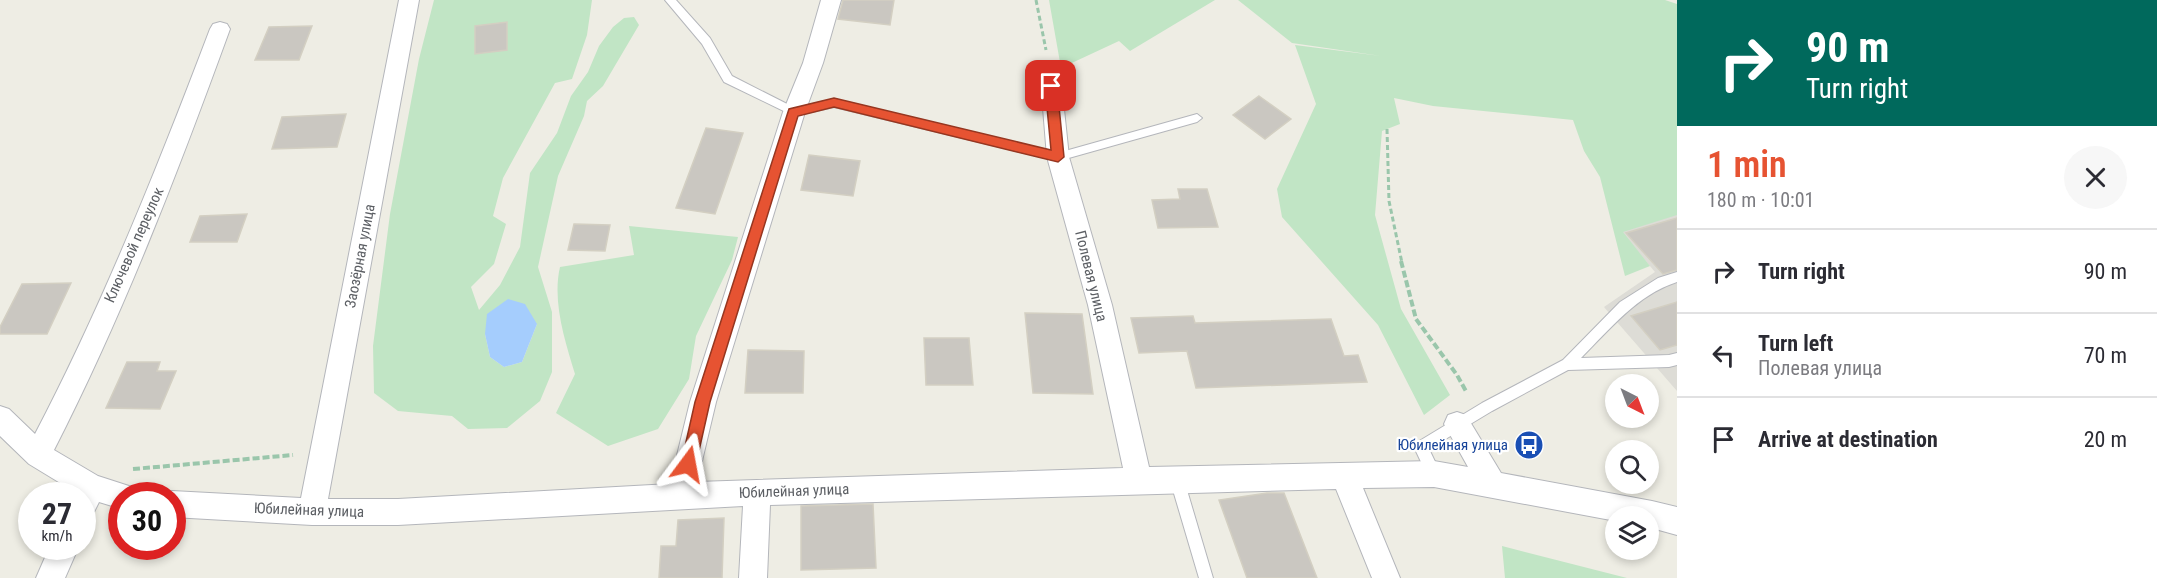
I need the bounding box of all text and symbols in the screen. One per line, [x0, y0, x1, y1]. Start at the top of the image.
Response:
text: 90 m [1806, 23, 1889, 72]
icon: right [1707, 24, 1785, 102]
pin [1025, 60, 1076, 111]
icon: arrive [1034, 69, 1067, 102]
text: Turn right [1806, 73, 1908, 105]
text: 1 min [1707, 144, 1787, 186]
button: close [2064, 146, 2127, 209]
street label: Ключевой переулок [100, 185, 168, 305]
text: 180 m · 10:01 [1707, 188, 1814, 212]
street label: Заозёрная улица [341, 203, 379, 309]
street label: Полевая улица [1071, 229, 1111, 323]
icon: right [1707, 255, 1740, 288]
text: Turn right [1758, 259, 1845, 284]
text: 90 m [2084, 259, 2127, 284]
text: Turn left [1758, 331, 1833, 356]
icon: left [1707, 339, 1740, 372]
text: 70 m [2084, 343, 2127, 368]
text: Полевая улица [1758, 356, 1882, 380]
north arrow [1605, 374, 1659, 428]
map controls [1605, 374, 1659, 560]
icon: arrive [1707, 423, 1740, 456]
text: Arrive at destination [1758, 427, 1938, 452]
text: 20 m [2084, 427, 2127, 452]
bus stop icon: Юбилейная улица [1513, 429, 1545, 461]
position arrow [656, 432, 720, 496]
place label: Юбилейная улица [1398, 436, 1508, 454]
button: search [1605, 440, 1659, 494]
street label: Юбилейная улица [739, 480, 849, 502]
speed limit sign: 30 [108, 482, 186, 560]
text: 27 [42, 496, 72, 531]
street label: Юбилейная улица [254, 499, 364, 521]
button: layers [1605, 506, 1659, 560]
text: km/h [42, 527, 72, 545]

